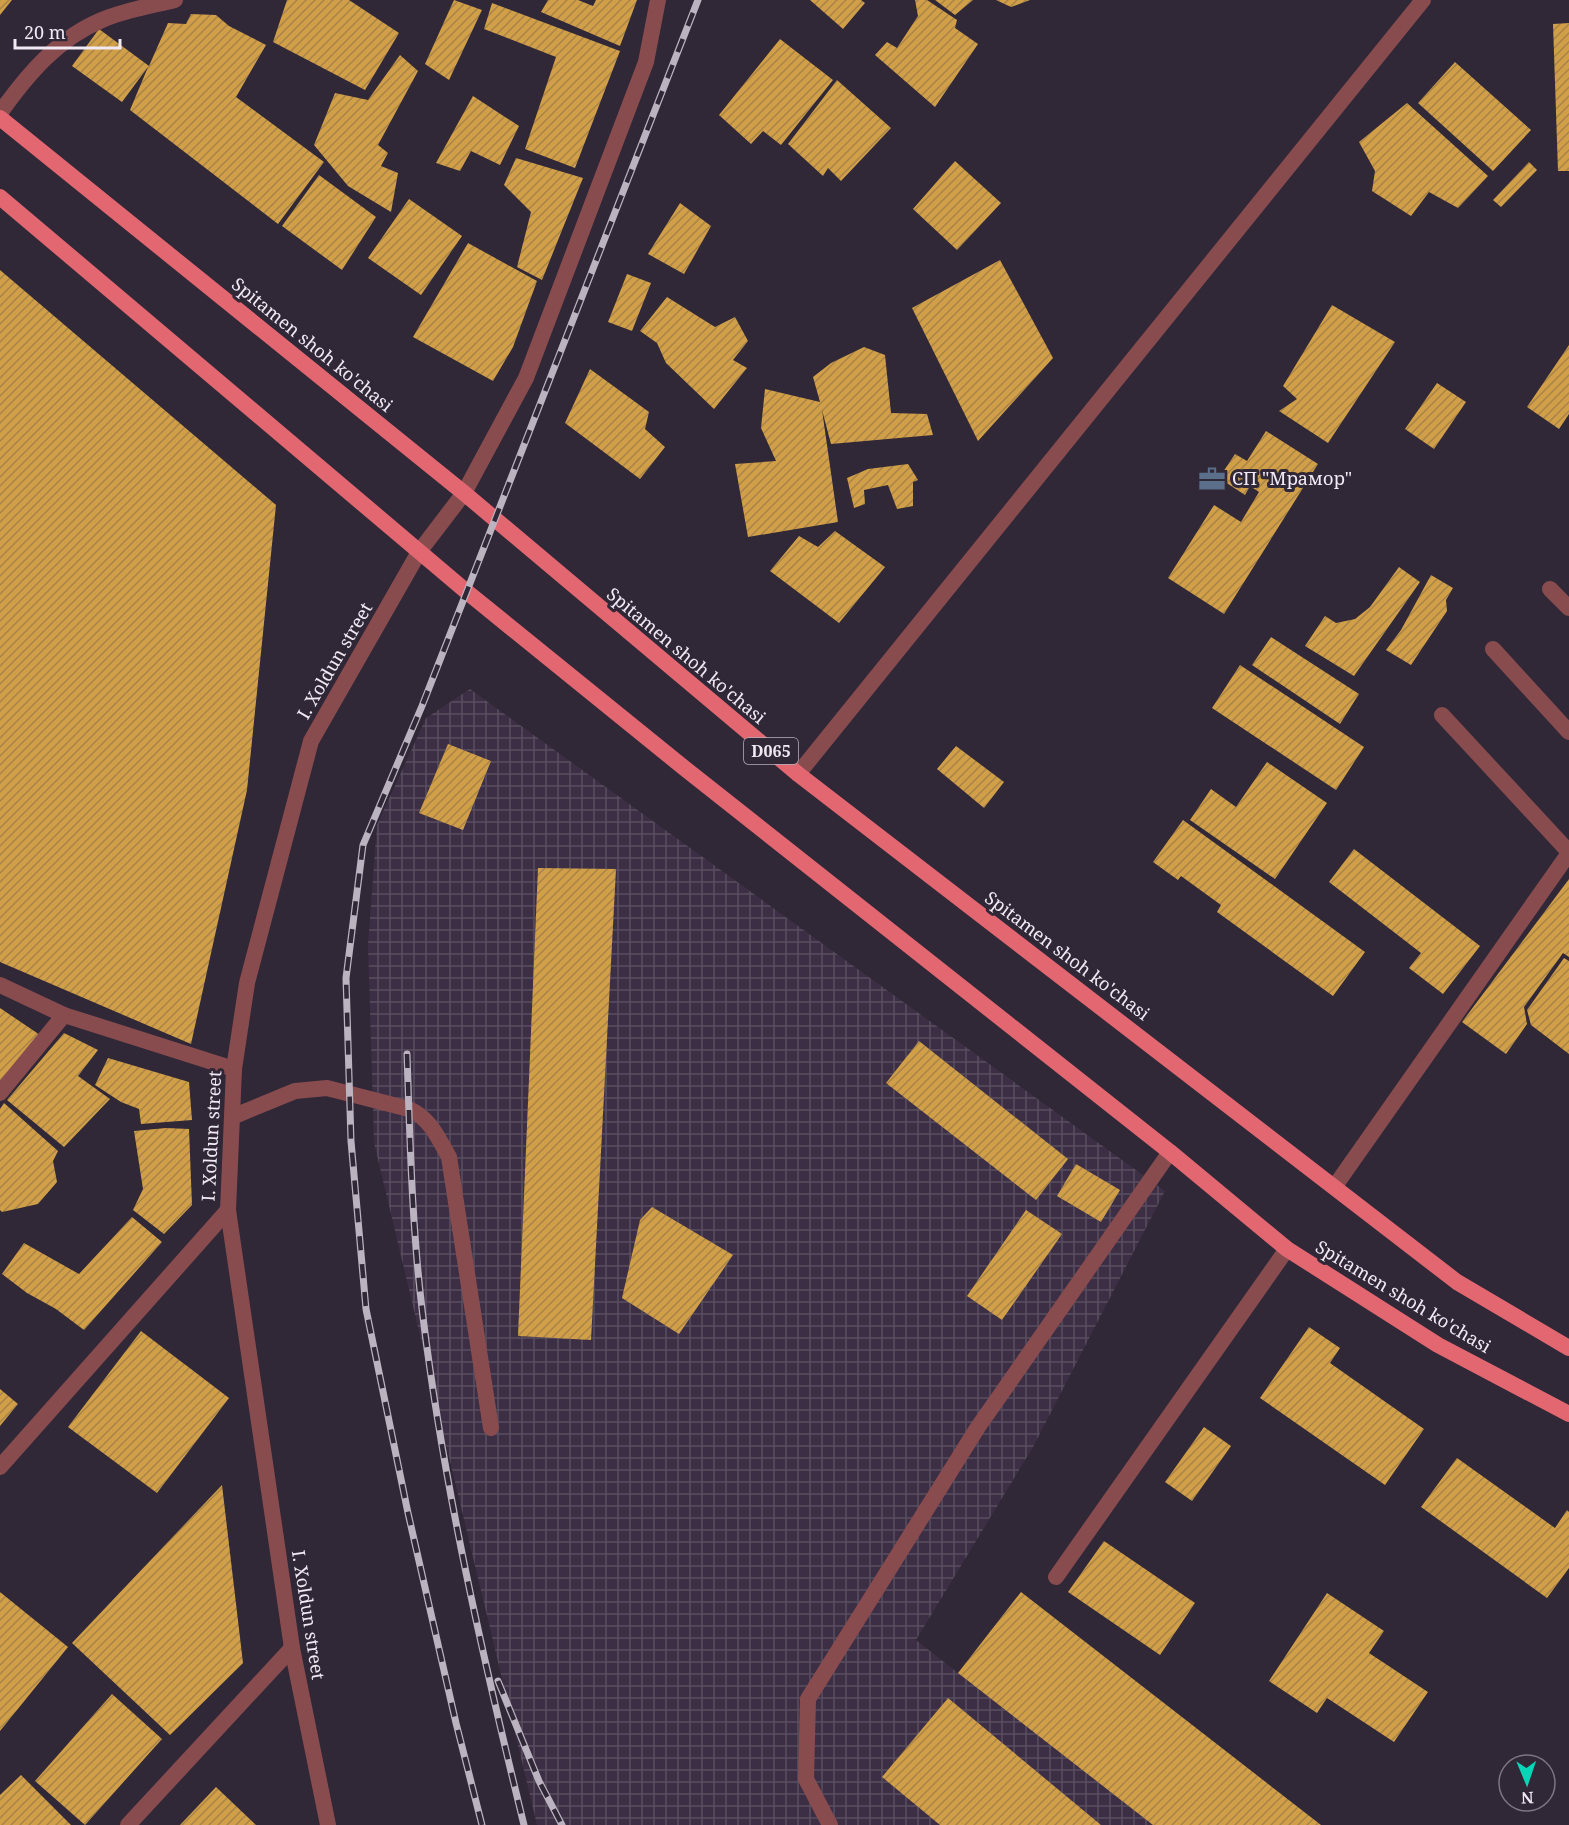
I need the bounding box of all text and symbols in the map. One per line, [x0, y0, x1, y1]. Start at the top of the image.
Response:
scale bar [15, 12, 120, 50]
text: 20 m [24, 20, 66, 44]
street label: Spitamen shoh ko'chasi [227, 272, 398, 417]
office icon: СП "Мрамор" [1197, 464, 1227, 494]
place label: СП "Мрамор" [1232, 466, 1352, 490]
street label: Spitamen shoh ko'chasi [602, 582, 771, 729]
street label: I. Xoldun street [291, 598, 377, 723]
road number: D065 [744, 738, 798, 764]
street label: Spitamen shoh ko'chasi [980, 885, 1155, 1025]
street label: I. Xoldun street [196, 1070, 226, 1202]
street label: Spitamen shoh ko'chasi [1311, 1234, 1496, 1358]
street label: I. Xoldun street [287, 1548, 331, 1681]
north arrow [1497, 1753, 1557, 1813]
text: N [1520, 1787, 1534, 1809]

